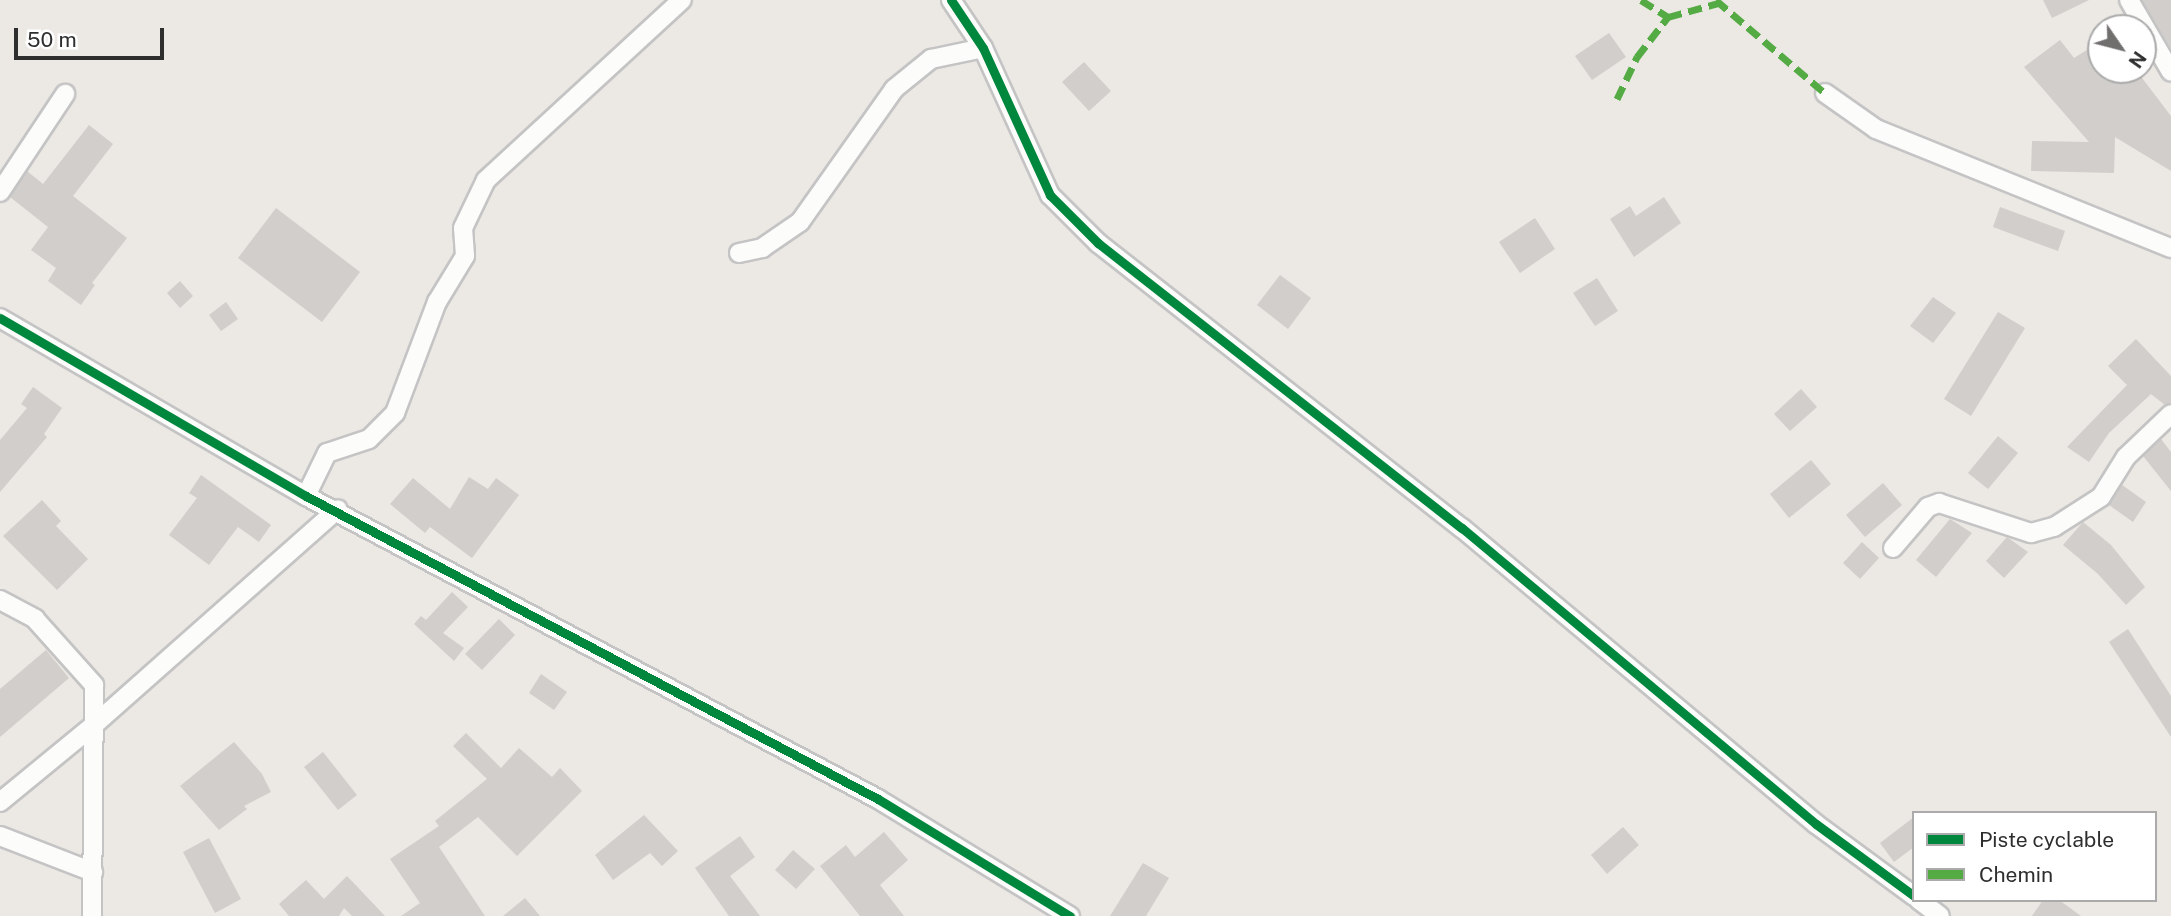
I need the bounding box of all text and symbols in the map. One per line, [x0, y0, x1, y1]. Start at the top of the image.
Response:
scale bar [18, 14, 168, 58]
north arrow [2087, 14, 2157, 84]
text: 50 m [27, 27, 77, 52]
text: N [2124, 47, 2151, 72]
legend [1912, 811, 2157, 902]
text: Piste cyclable [1979, 827, 2114, 852]
text: Chemin [1979, 862, 2053, 887]

